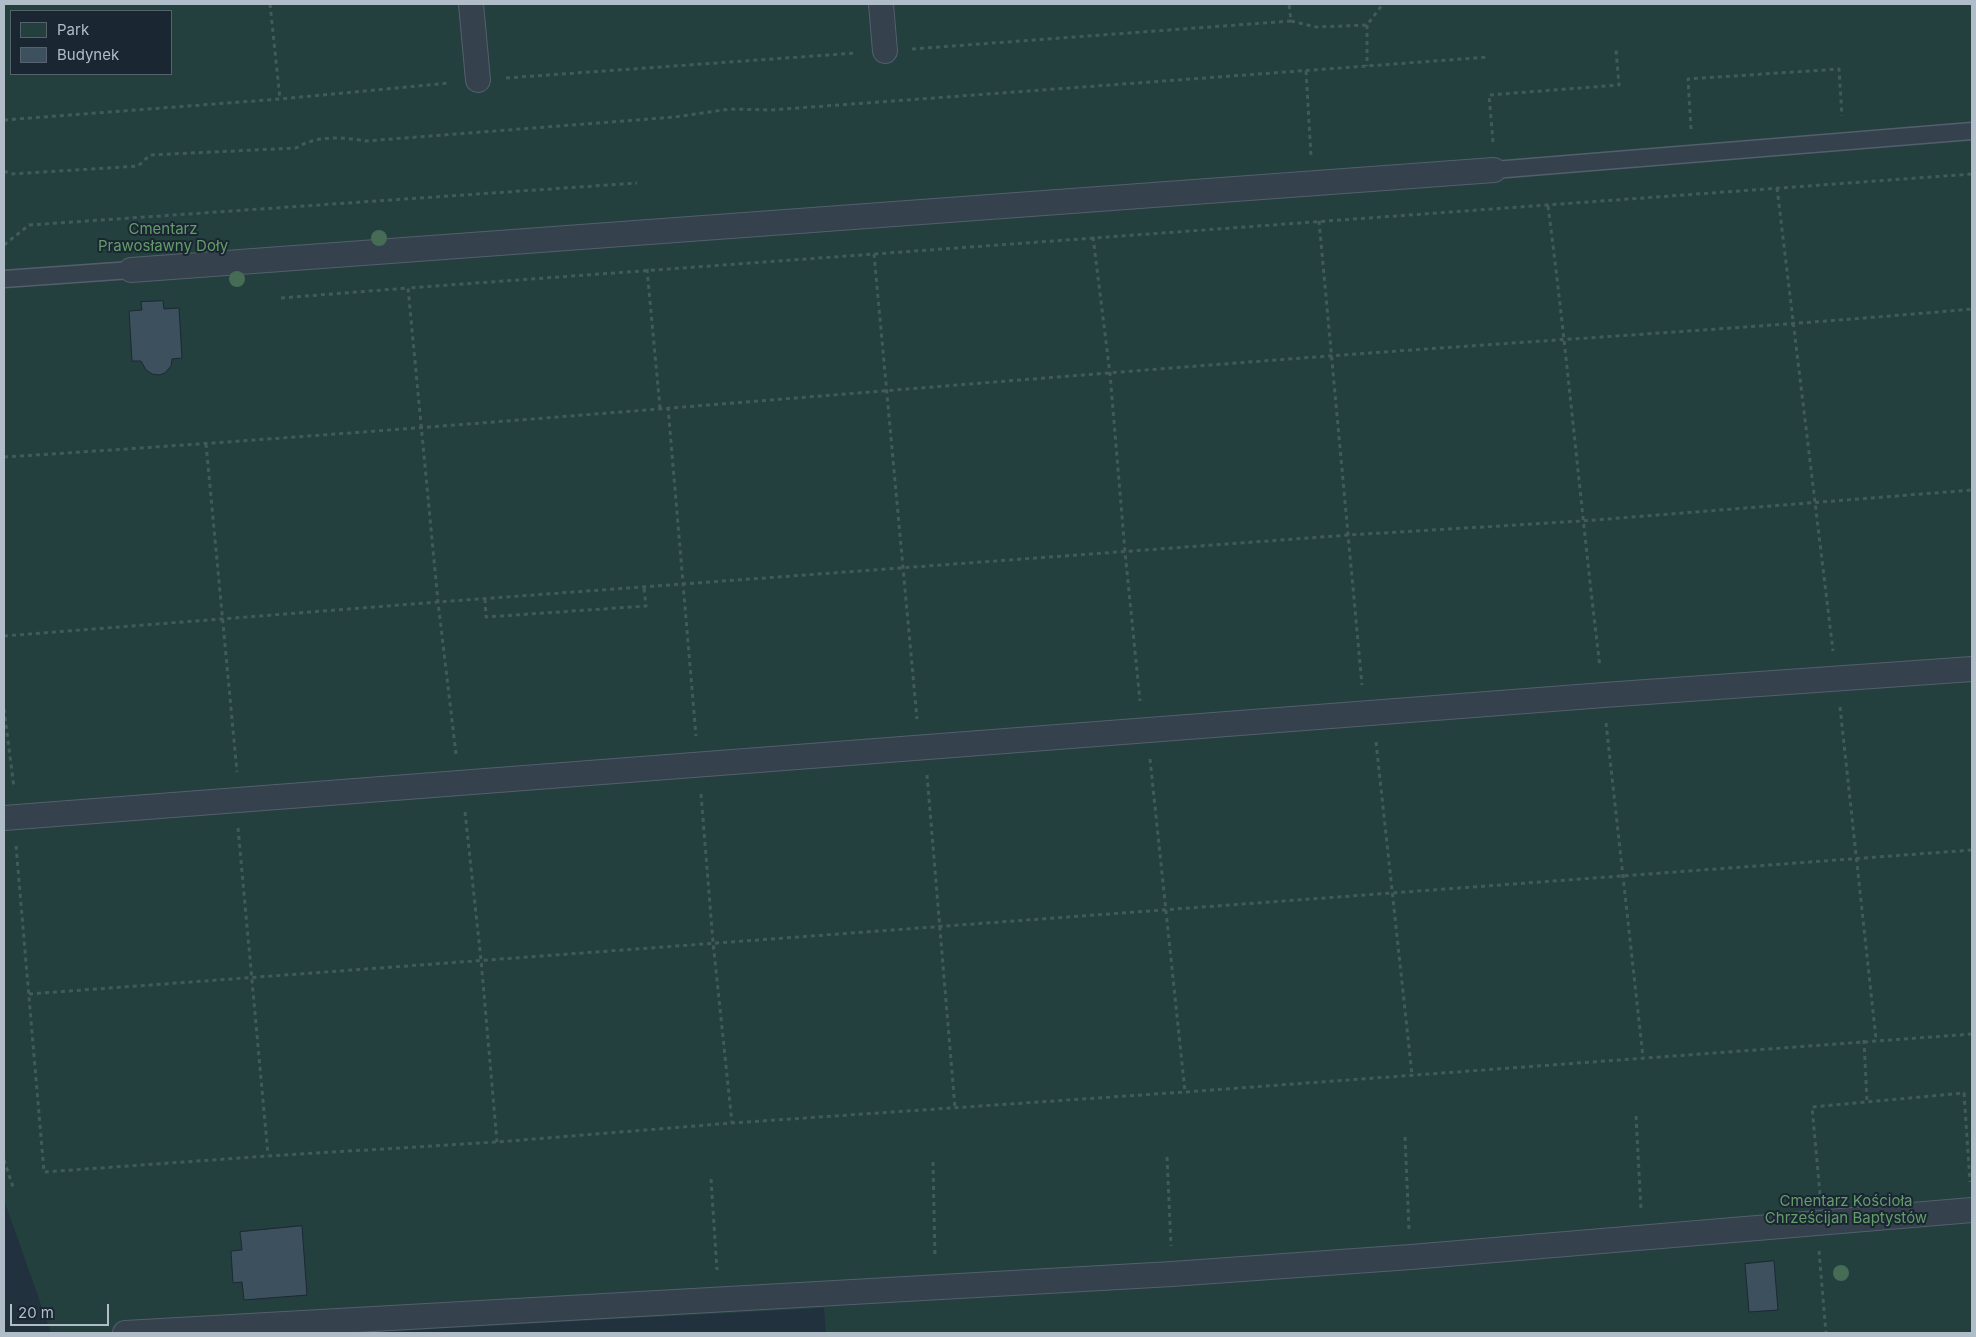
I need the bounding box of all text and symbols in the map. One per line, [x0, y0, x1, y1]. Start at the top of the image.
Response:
legend [10, 10, 172, 75]
text: Park [57, 20, 89, 39]
text: Budynek [57, 45, 119, 64]
park label: Cmentarz Prawosławny Doły [98, 220, 228, 255]
park label: Cmentarz Kościoła Chrześcijan Baptystów [1765, 1192, 1927, 1227]
scale bar [12, 1294, 111, 1326]
text: 20 m [18, 1303, 54, 1322]

